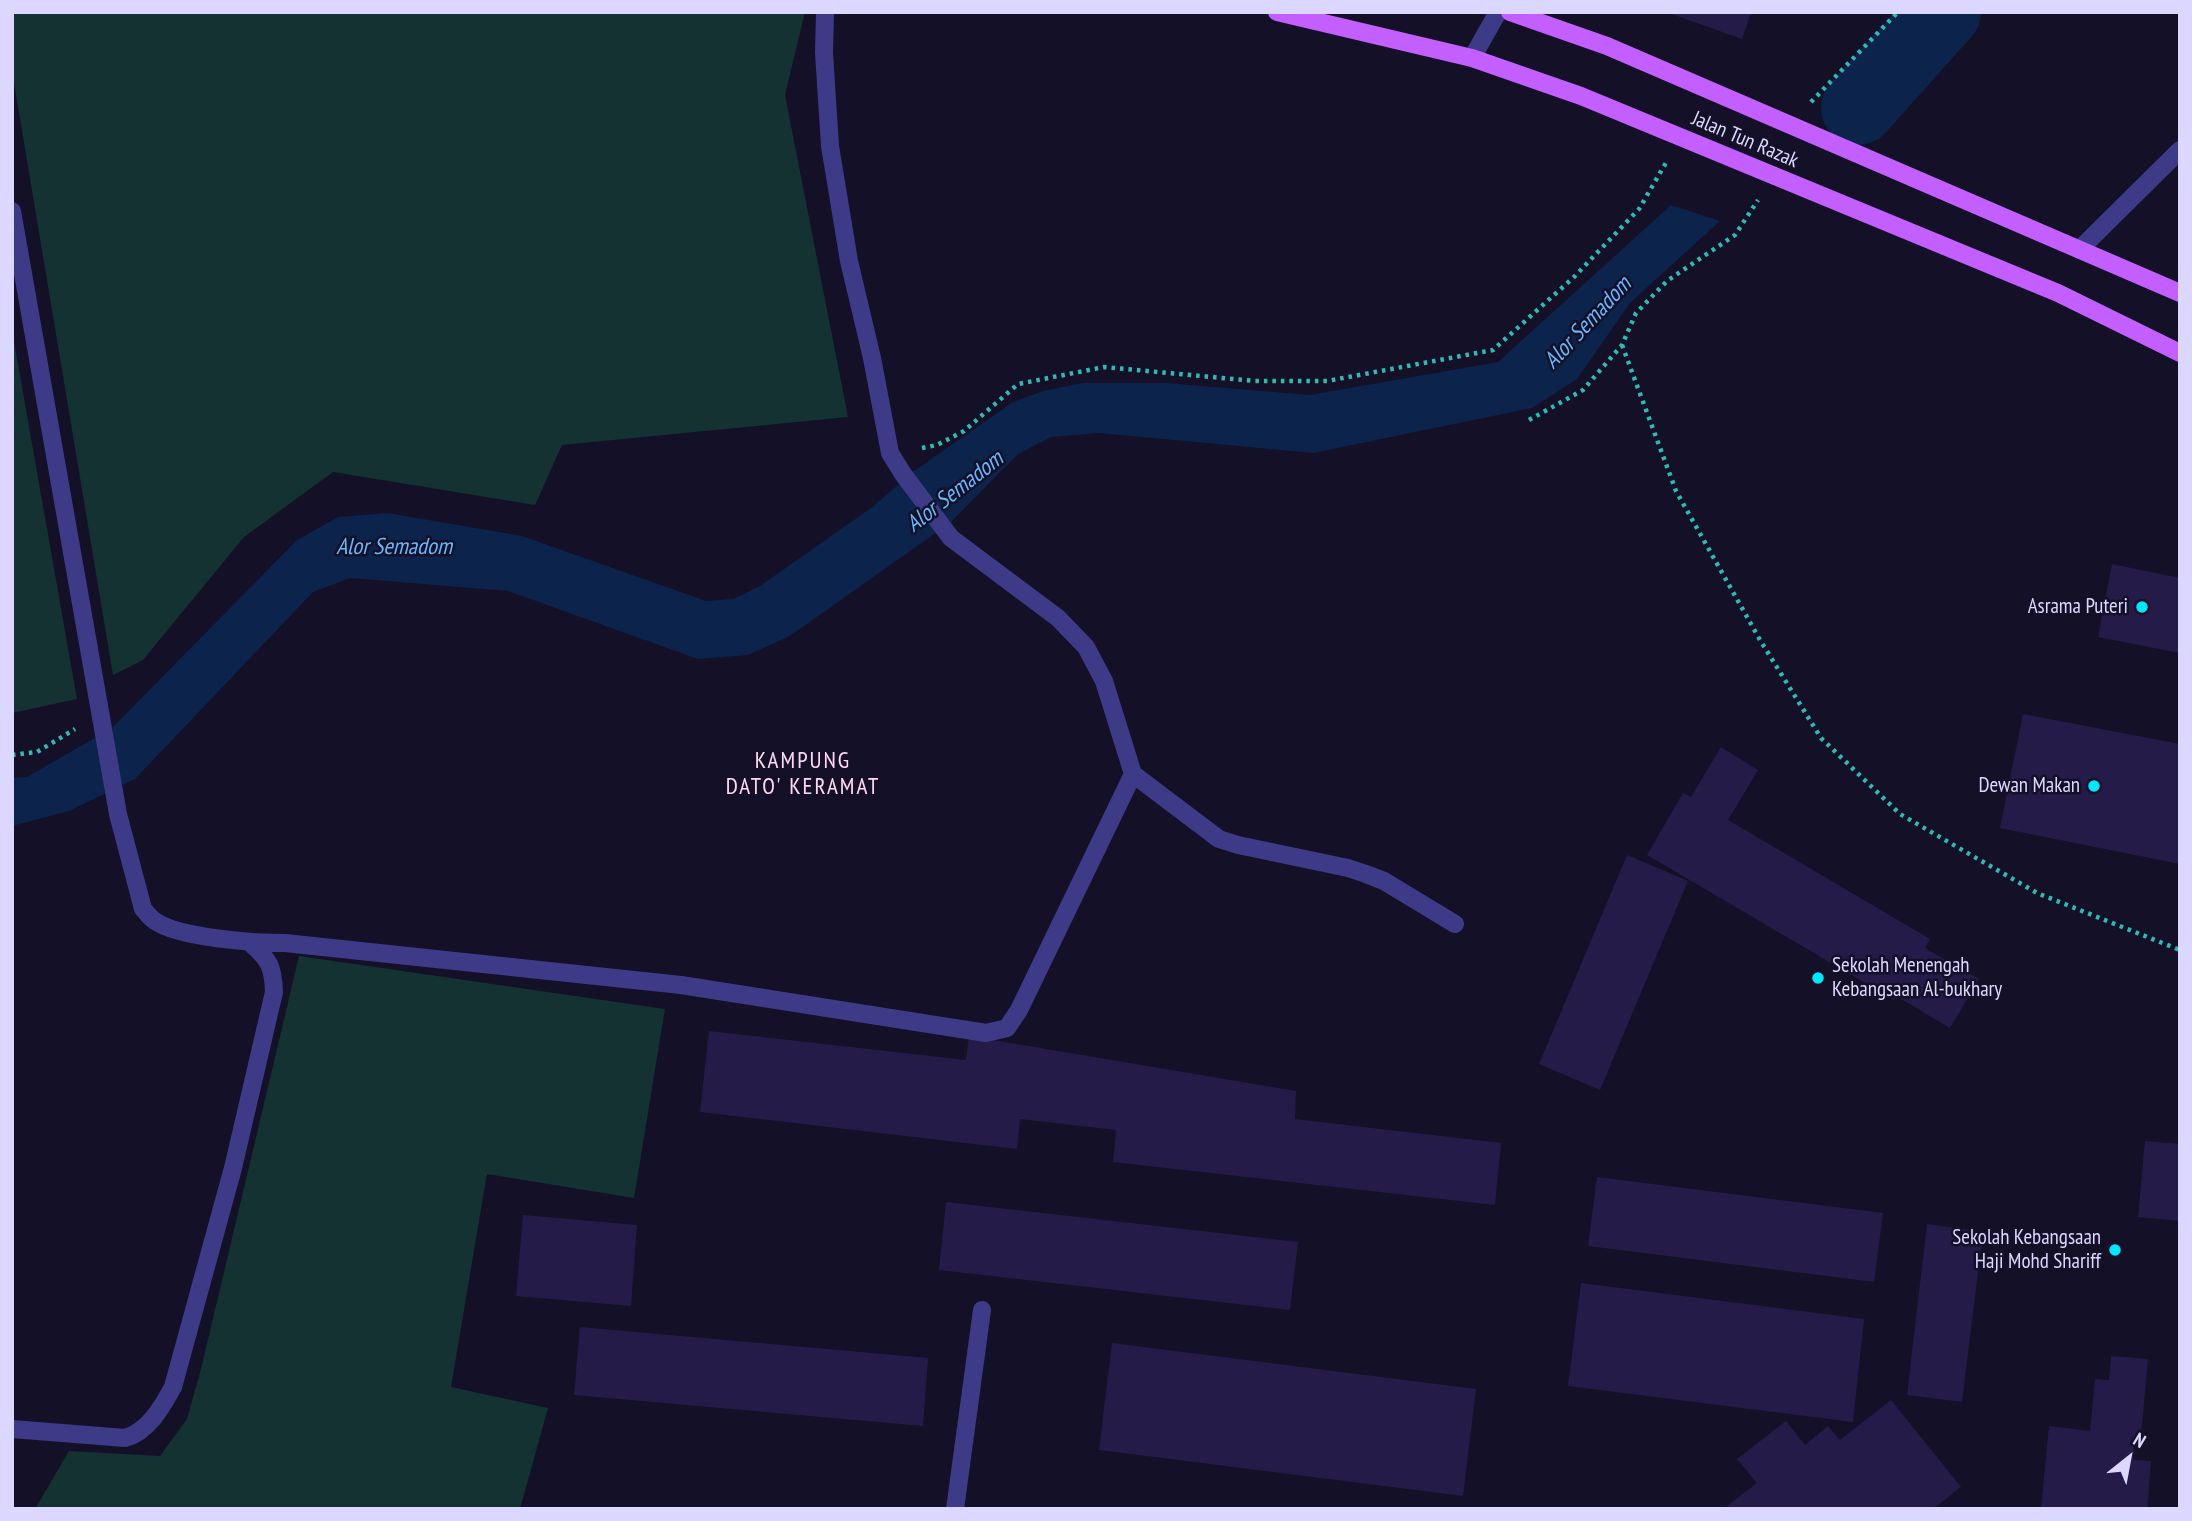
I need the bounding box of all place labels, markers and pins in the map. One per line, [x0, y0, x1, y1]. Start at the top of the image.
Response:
place label: Asrama Puteri [2028, 594, 2128, 620]
marker: Asrama Puteri [2134, 599, 2150, 615]
place label: Dewan Makan [1978, 773, 2080, 799]
marker: Dewan Makan [2086, 778, 2102, 794]
place label: Sekolah Menengah Kebangsaan Al-bukhary [1832, 953, 2002, 1003]
marker: Sekolah Menengah Kebangsaan Al-bukhary [1810, 970, 1826, 986]
place label: Sekolah Kebangsaan Haji Mohd Shariff [1952, 1225, 2101, 1275]
marker: Sekolah Kebangsaan Haji Mohd Shariff [2107, 1242, 2123, 1258]

